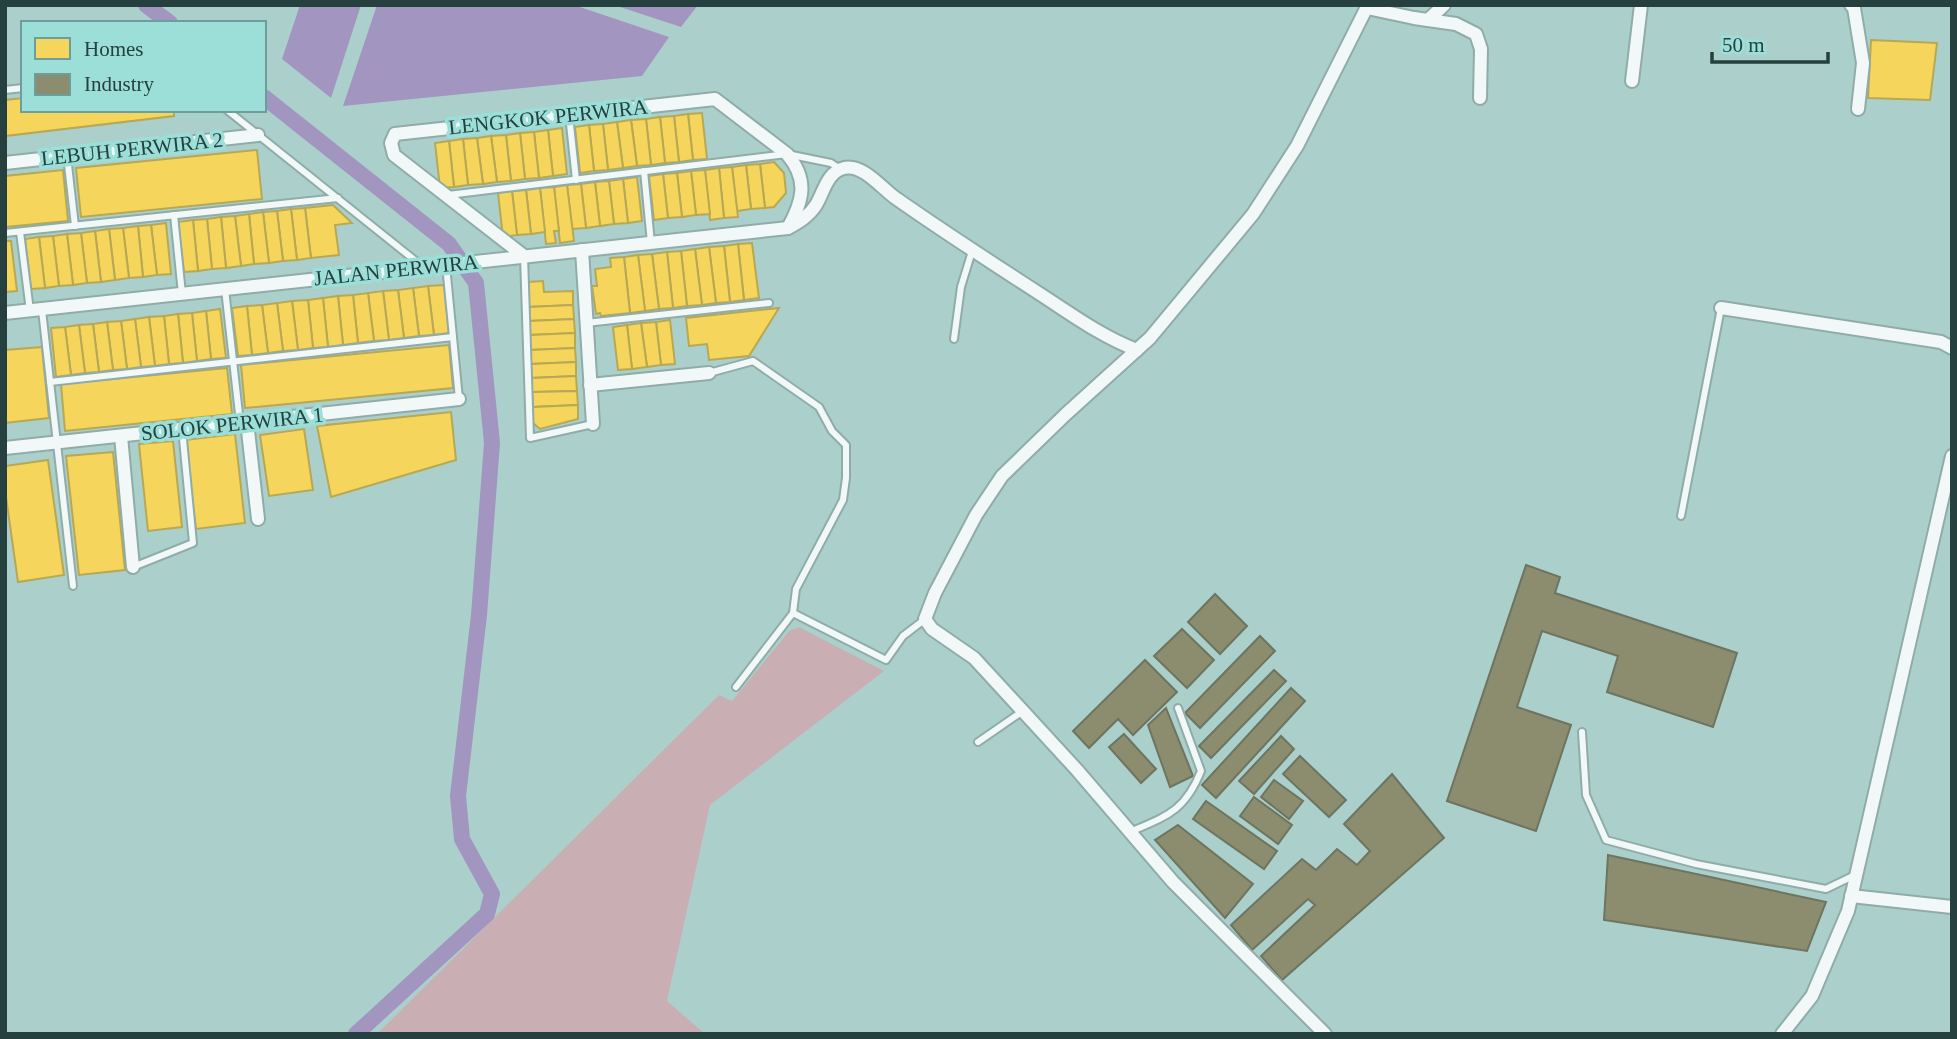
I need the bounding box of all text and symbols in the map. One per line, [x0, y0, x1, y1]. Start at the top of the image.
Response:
legend [21, 21, 266, 112]
scale bar [1712, 21, 1828, 65]
text: 50 m [1722, 33, 1765, 57]
text: Homes [84, 37, 144, 61]
text: Industry [84, 72, 154, 96]
street label: LENGKOK PERWIRA [447, 95, 650, 139]
street label: LEBUH PERWIRA 2 [40, 127, 224, 171]
street label: JALAN PERWIRA [313, 249, 480, 291]
street label: SOLOK PERWIRA 1 [140, 402, 324, 446]

